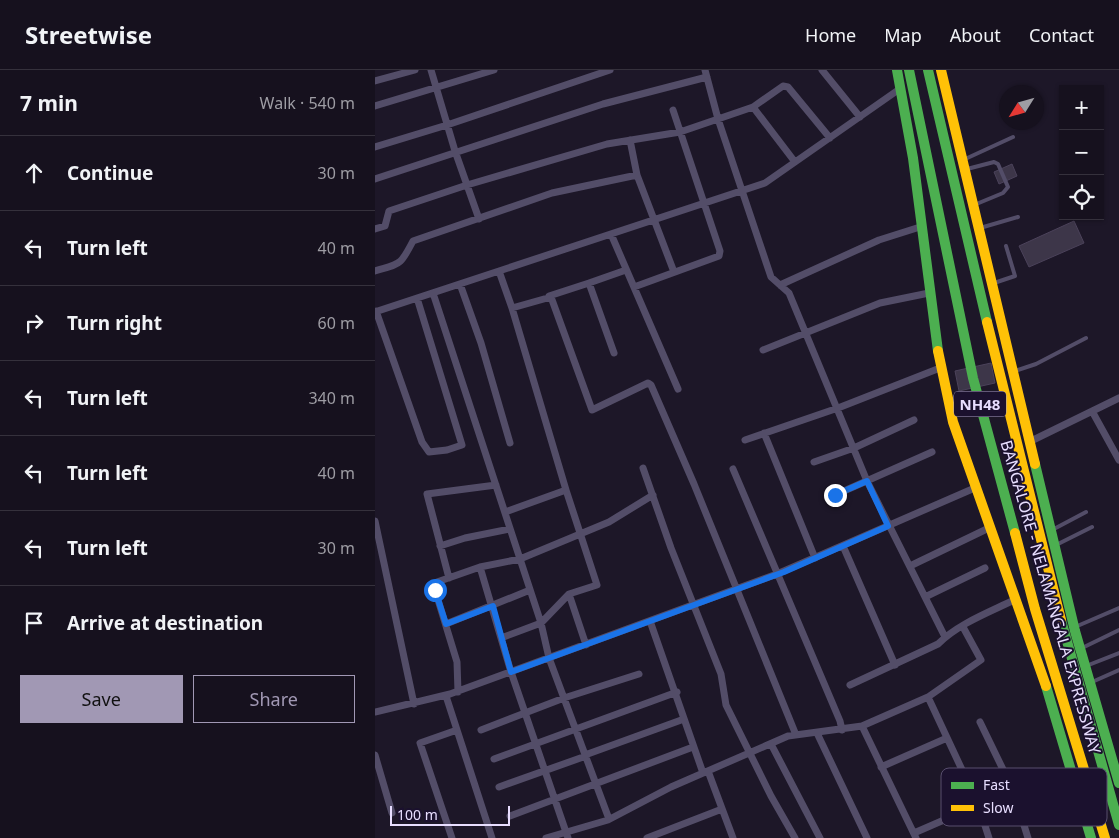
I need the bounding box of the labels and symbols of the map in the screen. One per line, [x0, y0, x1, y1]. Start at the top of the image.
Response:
north arrow [999, 85, 1044, 130]
road number: NH48 [954, 392, 1006, 416]
street label: BANGALORE - NELAMANGALA EXPRESSWAY [996, 437, 1107, 757]
route end [824, 484, 847, 507]
route start [424, 579, 447, 602]
legend [941, 768, 1107, 826]
text: Fast [983, 775, 1010, 794]
text: Slow [983, 798, 1014, 817]
scale bar [390, 803, 510, 826]

